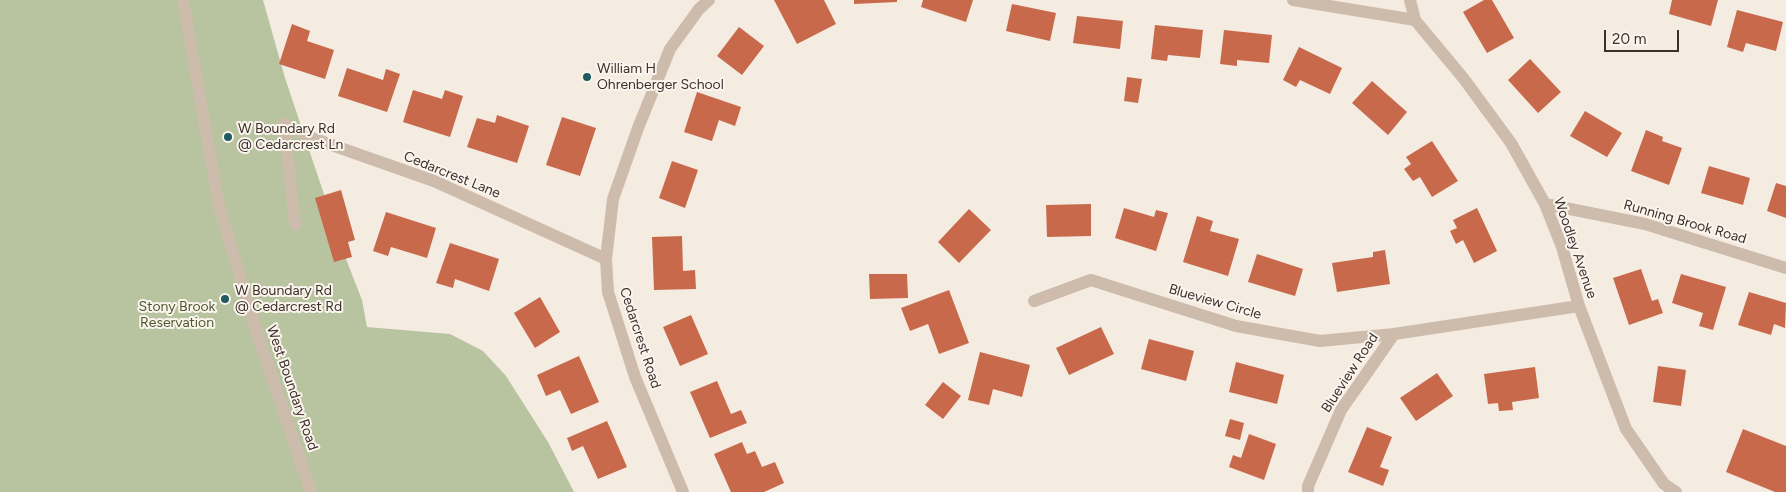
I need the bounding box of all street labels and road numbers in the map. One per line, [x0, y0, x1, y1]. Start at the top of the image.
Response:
street label: Cedarcrest Lane [401, 148, 503, 202]
street label: Woodley Avenue [1550, 195, 1600, 301]
street label: Running Brook Road [1622, 196, 1748, 248]
street label: Blueview Circle [1167, 281, 1263, 323]
street label: Cedarcrest Road [616, 285, 664, 391]
street label: West Boundary Road [263, 323, 321, 453]
street label: Blueview Road [1318, 330, 1382, 416]

